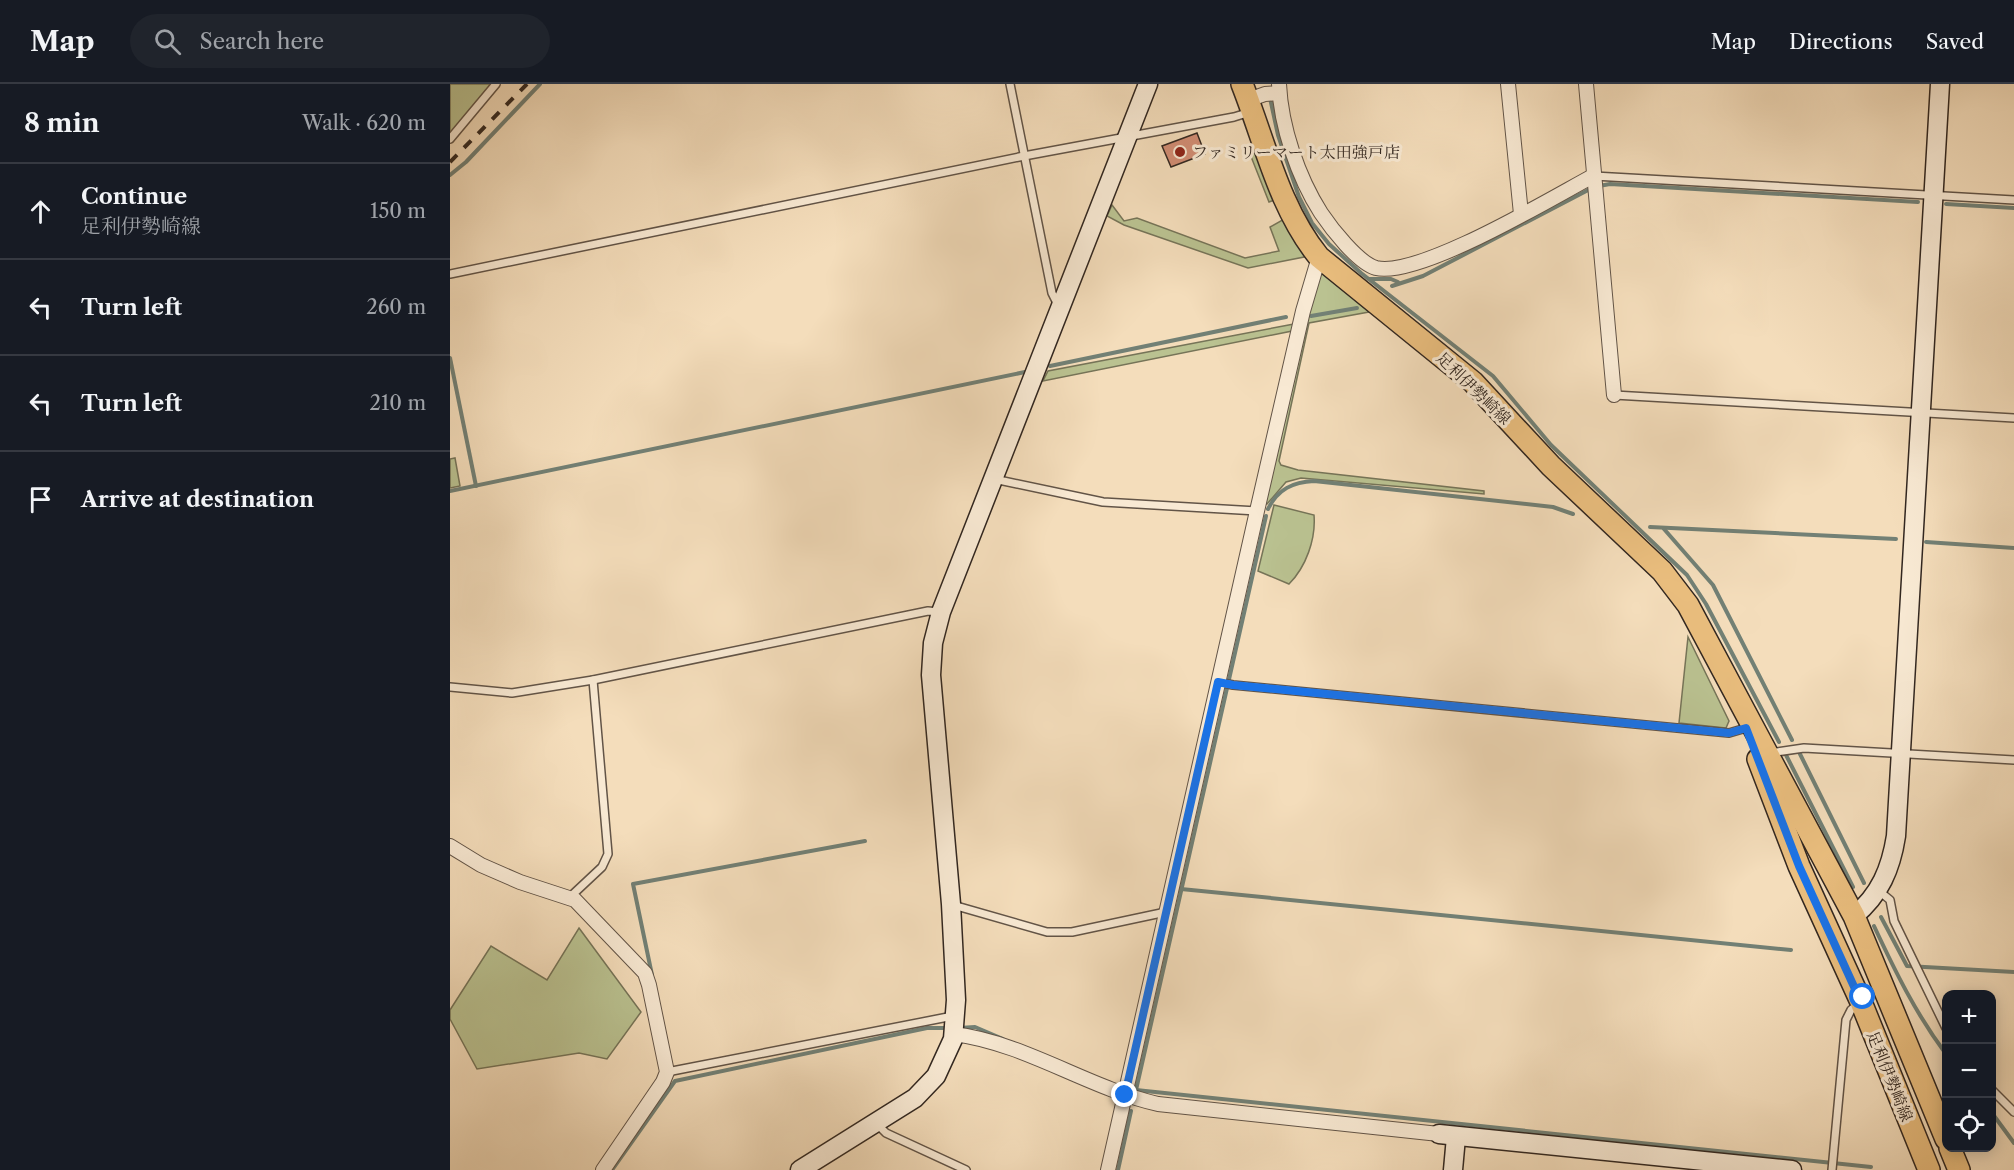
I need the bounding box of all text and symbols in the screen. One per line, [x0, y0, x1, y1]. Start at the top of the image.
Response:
search box [130, 14, 550, 68]
text: Map [30, 24, 94, 58]
icon: search [151, 25, 184, 58]
text: Search here [199, 28, 324, 55]
text: Map [1711, 29, 1756, 54]
text: Directions [1789, 29, 1893, 54]
text: Saved [1926, 29, 1984, 54]
text: 8 min [24, 107, 100, 139]
text: Walk · 620 m [302, 111, 426, 135]
place label: ファミリーマート太田強戸店 [1192, 142, 1400, 162]
marker: ファミリーマート太田強戸店 [1173, 145, 1187, 159]
text: Continue [81, 183, 187, 210]
icon: ahead [24, 195, 57, 228]
text: 150 m [370, 199, 426, 223]
text: 足利伊勢崎線 [81, 214, 201, 238]
icon: left [24, 291, 57, 324]
text: Turn left [81, 294, 182, 321]
text: 260 m [366, 295, 426, 319]
street label: 足利伊勢崎線 [1433, 347, 1515, 429]
icon: left [24, 387, 57, 420]
text: Turn left [81, 390, 182, 417]
text: 210 m [369, 391, 426, 415]
icon: arrive [24, 483, 57, 516]
text: Arrive at destination [81, 486, 314, 513]
route start [1849, 983, 1875, 1009]
map controls [1942, 990, 1996, 1152]
button: + [1942, 990, 1996, 1044]
street label: 足利伊勢崎線 [1863, 1028, 1917, 1124]
button: − [1942, 1044, 1996, 1098]
route end [1111, 1081, 1137, 1107]
button: locate [1942, 1098, 1996, 1152]

